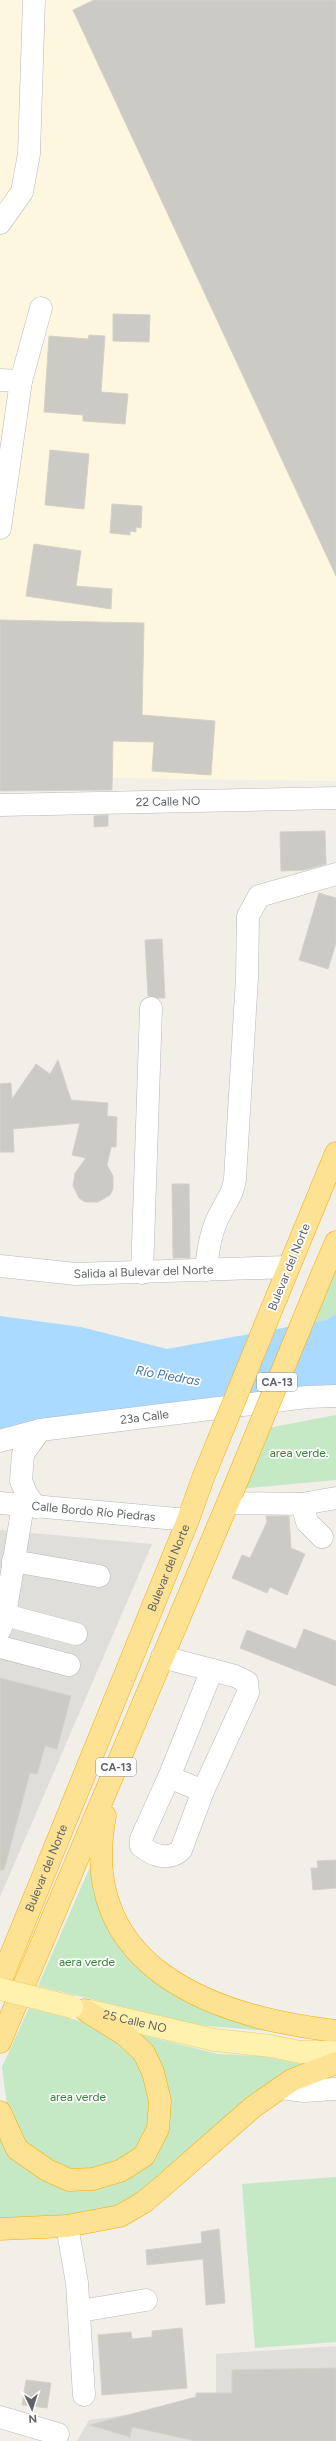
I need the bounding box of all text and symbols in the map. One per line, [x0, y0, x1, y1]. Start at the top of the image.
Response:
street label: 22 Calle NO [136, 794, 200, 809]
street label: Bulevar del Norte [265, 1221, 313, 1313]
street label: Salida al Bulevar del Norte [73, 1262, 214, 1281]
water label: Río Piedras [134, 1362, 201, 1389]
road number: CA-13 [257, 1373, 297, 1391]
street label: 23a Calle [119, 1407, 170, 1427]
park label: area verde. [270, 1446, 328, 1460]
street label: Calle Bordo Río Piedras [31, 1499, 157, 1524]
street label: Bulevar del Norte [144, 1522, 193, 1614]
road number: CA-13 [96, 1758, 136, 1776]
street label: Bulevar del Norte [22, 1822, 71, 1914]
park label: aera verde [59, 1955, 115, 1969]
street label: 25 Calle NO [102, 2007, 168, 2036]
park label: area verde [50, 2090, 106, 2104]
north arrow [12, 2389, 52, 2429]
text: N [28, 2412, 37, 2425]

